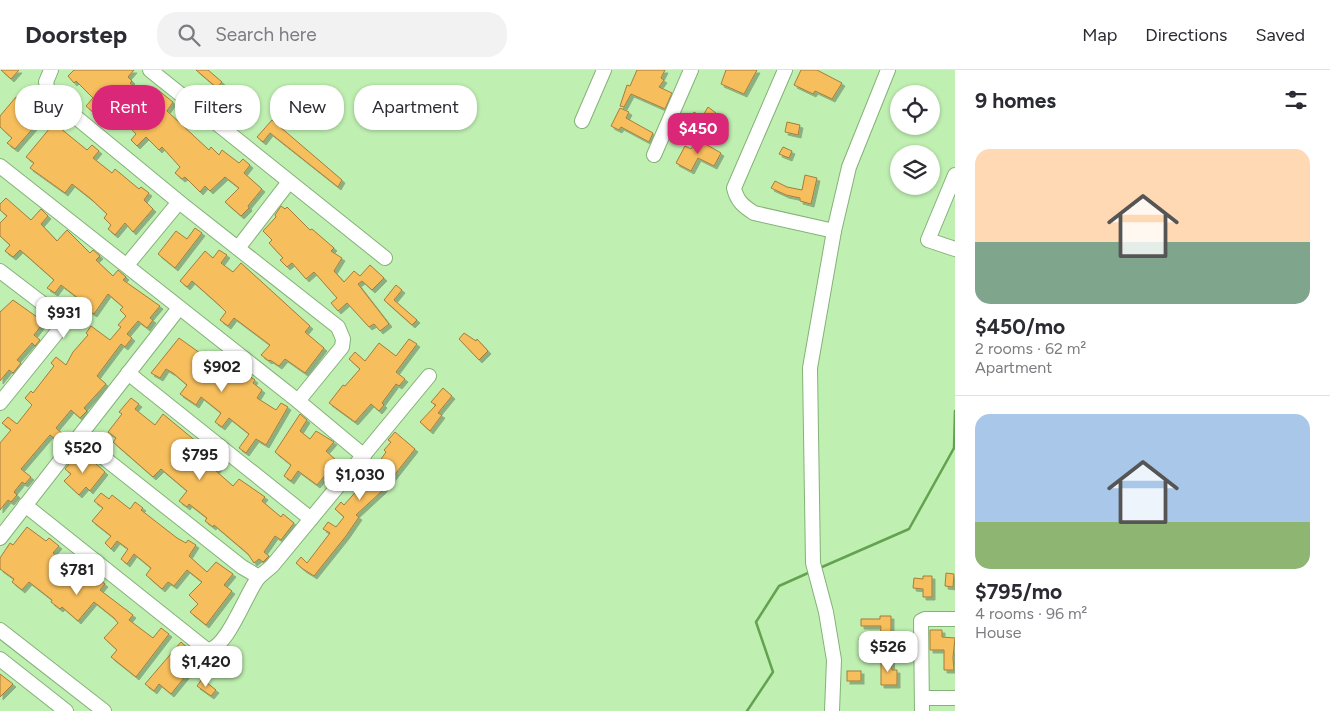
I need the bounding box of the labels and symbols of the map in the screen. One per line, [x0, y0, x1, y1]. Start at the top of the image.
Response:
pin: $450 [668, 112, 728, 155]
pin: $931 [34, 296, 94, 339]
pin: $902 [192, 350, 252, 393]
pin: $520 [53, 432, 113, 474]
pin: $795 [170, 438, 230, 481]
pin: $1,030 [319, 458, 401, 501]
pin: $781 [47, 554, 107, 596]
pin: $526 [858, 630, 918, 673]
pin: $1,420 [165, 646, 247, 688]

